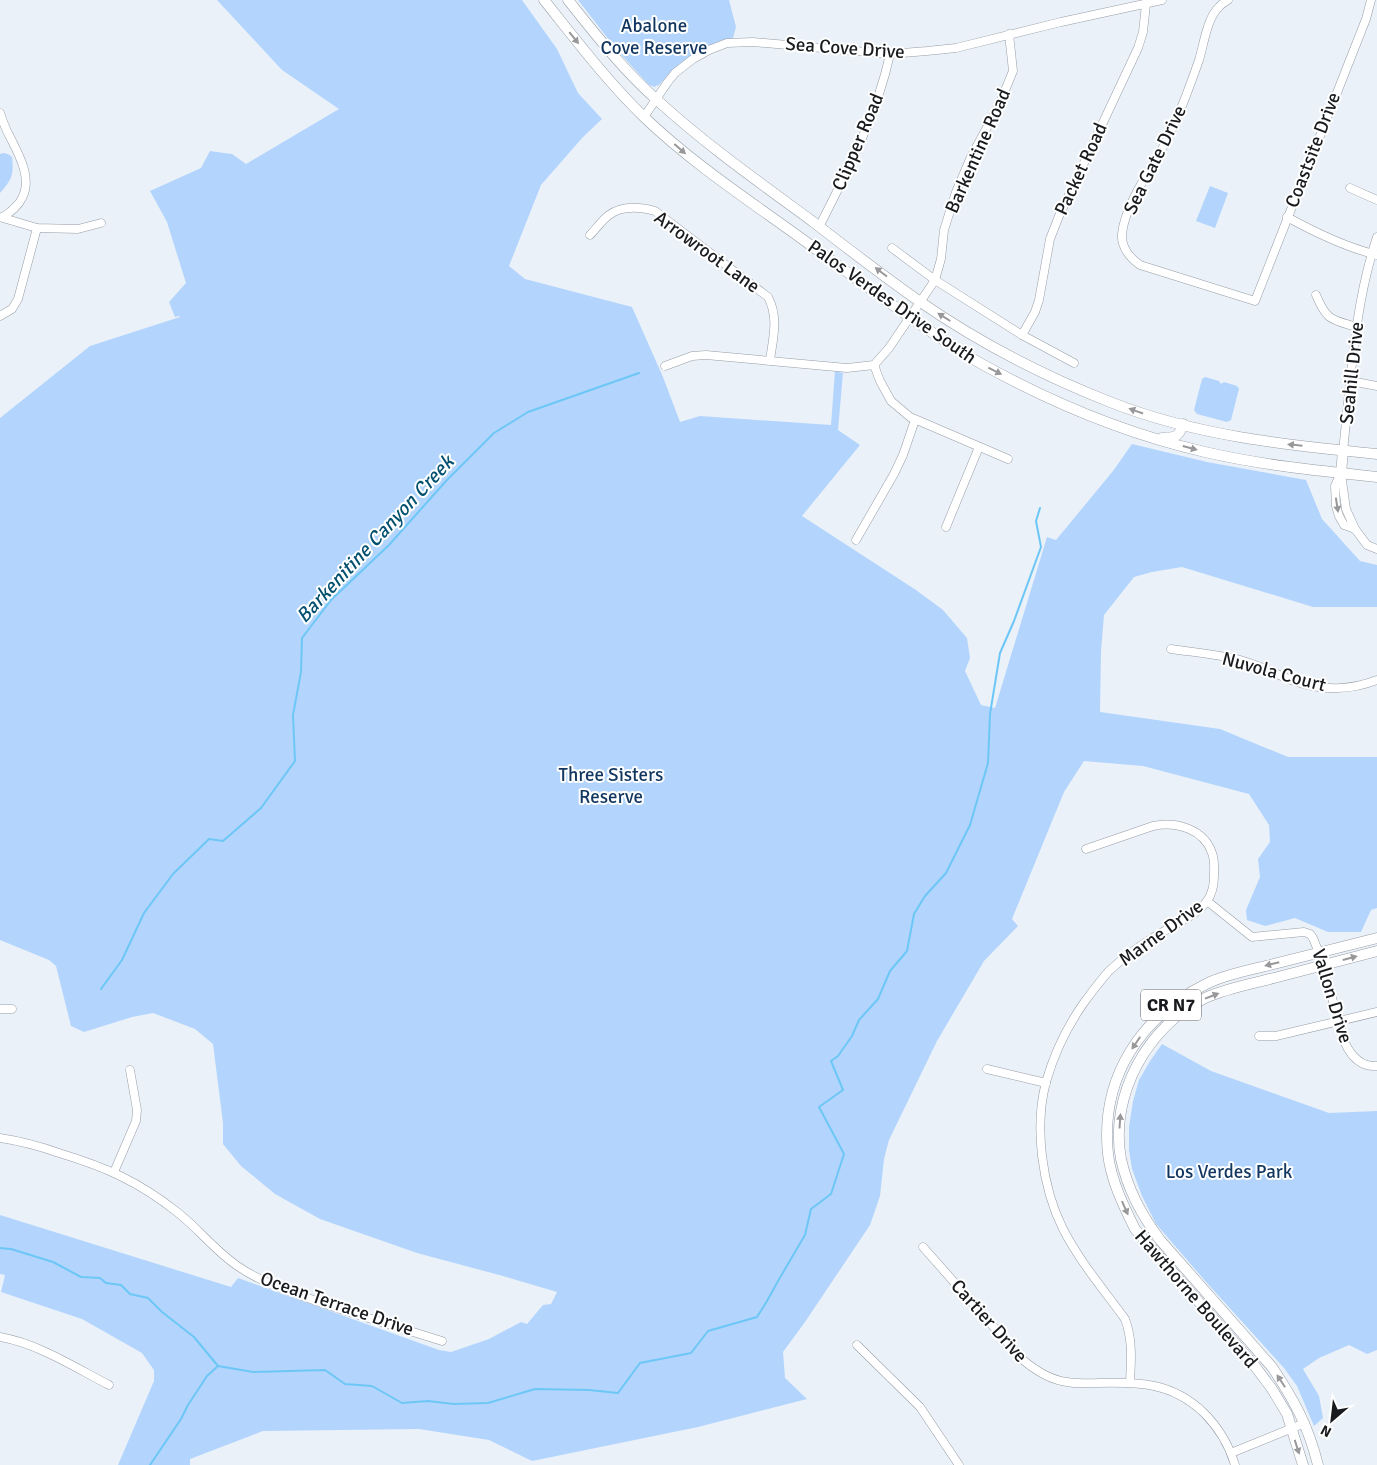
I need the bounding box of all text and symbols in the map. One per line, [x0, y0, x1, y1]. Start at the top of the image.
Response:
park label: Abalone Cove Reserve [600, 14, 708, 60]
one-way arrow [569, 31, 580, 44]
street label: Sea Cove Drive [785, 32, 905, 64]
street label: Barkentine Road [940, 85, 1016, 217]
street label: Coastsite Drive [1280, 89, 1346, 211]
street label: Clipper Road [827, 90, 889, 194]
street label: Sea Gate Drive [1118, 102, 1192, 218]
street label: Packet Road [1049, 119, 1113, 219]
one-way arrow [674, 143, 686, 155]
street label: Arrowroot Lane [649, 206, 765, 298]
street label: Palos Verdes Drive South [803, 235, 981, 369]
one-way arrow [875, 267, 888, 278]
one-way arrow [938, 312, 951, 322]
street label: Seahill Drive [1335, 321, 1369, 425]
one-way arrow [988, 367, 1002, 375]
one-way arrow [1128, 407, 1143, 415]
one-way arrow [1287, 441, 1303, 449]
one-way arrow [1183, 445, 1198, 453]
water label: Barkenitine Canyon Creek [291, 449, 460, 628]
one-way arrow [1333, 497, 1341, 513]
street label: Nuvola Court [1219, 647, 1329, 697]
park label: Three Sisters Reserve [559, 763, 663, 809]
street label: Marne Drive [1114, 894, 1208, 972]
street label: Vallon Drive [1306, 946, 1358, 1046]
one-way arrow [1343, 954, 1358, 962]
one-way arrow [1265, 961, 1280, 969]
road number: CR N7 [1141, 990, 1201, 1020]
one-way arrow [1205, 992, 1220, 1000]
one-way arrow [1131, 1037, 1141, 1050]
one-way arrow [1117, 1113, 1125, 1129]
park label: Los Verdes Park [1166, 1160, 1293, 1184]
one-way arrow [1121, 1201, 1129, 1215]
street label: Hawthorne Boulevard [1129, 1225, 1263, 1373]
street label: Ocean Terrace Drive [257, 1266, 417, 1342]
street label: Cartier Drive [945, 1275, 1033, 1367]
one-way arrow [1276, 1374, 1286, 1387]
north arrow [1307, 1395, 1357, 1445]
text: N [1318, 1421, 1334, 1441]
one-way arrow [1294, 1439, 1302, 1454]

